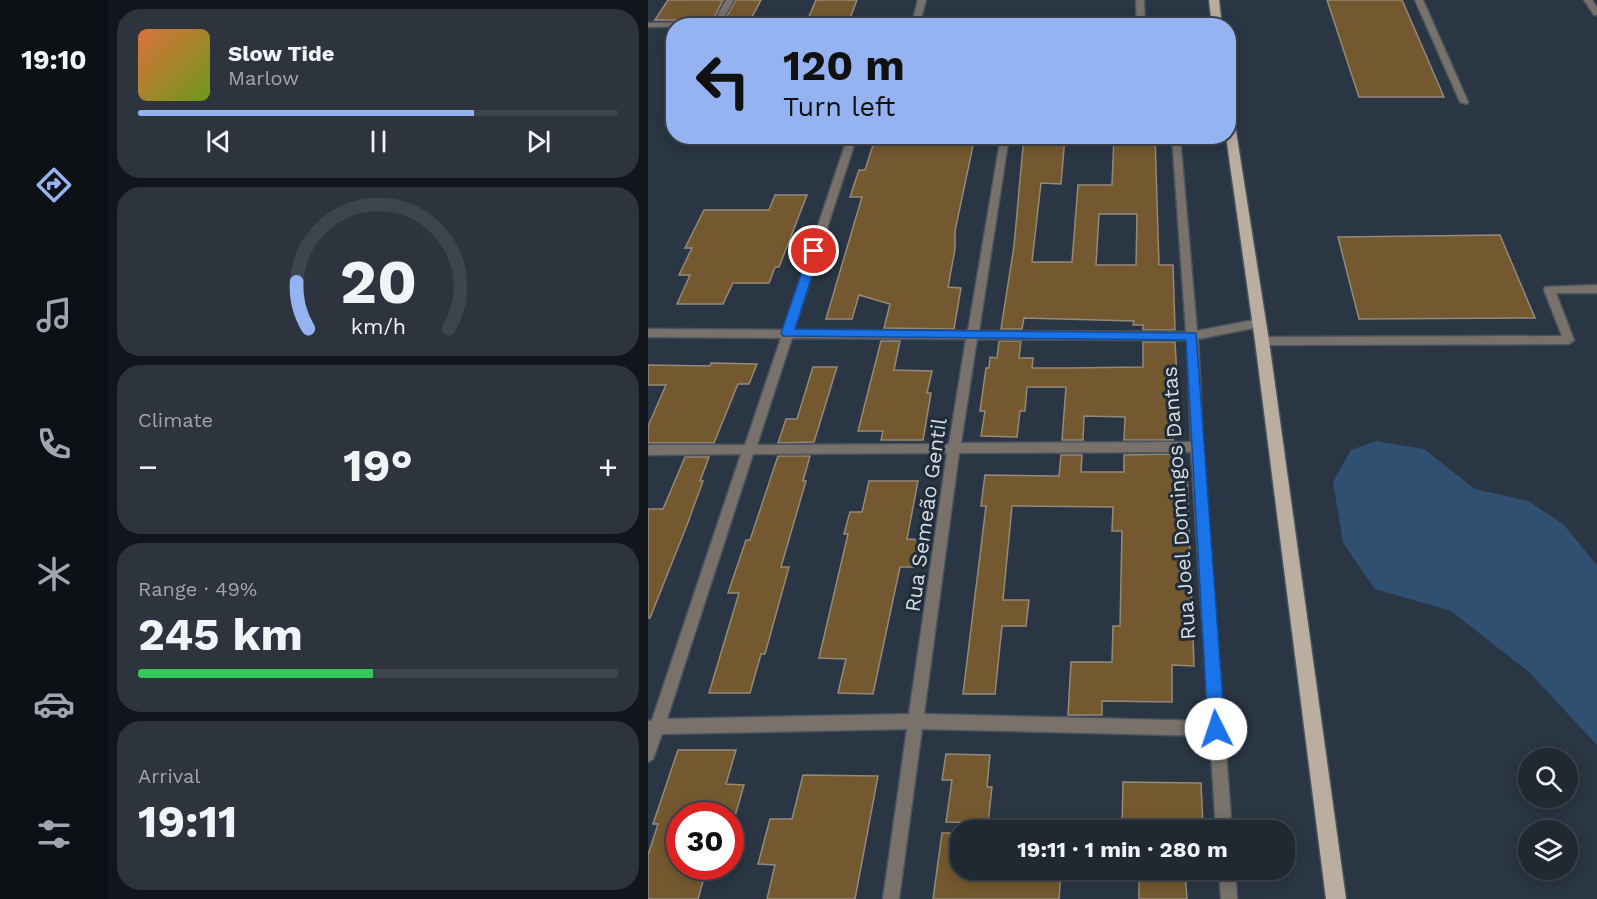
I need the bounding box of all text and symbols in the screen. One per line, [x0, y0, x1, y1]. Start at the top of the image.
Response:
text: Slow Tide [228, 41, 335, 66]
text: 120 m [783, 41, 905, 90]
icon: left [684, 42, 762, 120]
text: 19:10 [21, 44, 87, 76]
text: Marlow [228, 66, 299, 90]
text: Turn left [783, 91, 895, 123]
icon: previous [202, 125, 235, 158]
icon: pause [362, 125, 395, 158]
icon: next [522, 125, 555, 158]
icon: directions [33, 164, 75, 206]
pin [788, 225, 839, 276]
icon: arrive [797, 234, 830, 267]
text: 20 [339, 245, 417, 318]
icon: music [33, 294, 75, 336]
text: km/h [350, 314, 406, 339]
street label: Rua Joel Domingos Dantas [1156, 365, 1201, 641]
text: Climate [138, 408, 213, 432]
street label: Rua Semeão Gentil [900, 416, 952, 614]
icon: phone [33, 423, 75, 465]
text: 19° [343, 439, 413, 492]
text: − [138, 447, 158, 486]
text: + [598, 447, 618, 486]
icon: climate [33, 553, 75, 595]
text: Range · 49% [138, 577, 257, 601]
text: 245 km [138, 608, 303, 661]
icon: car [33, 683, 75, 725]
position arrow [1184, 697, 1248, 761]
map controls [1518, 748, 1578, 880]
button: search [1518, 748, 1578, 808]
text: Arrival [138, 764, 200, 788]
text: 19:11 [138, 795, 238, 848]
speed limit sign: 30 [666, 802, 744, 880]
icon: filters [33, 813, 75, 855]
button: layers [1518, 820, 1578, 880]
text: 19:11 · 1 min · 280 m [1017, 837, 1228, 862]

